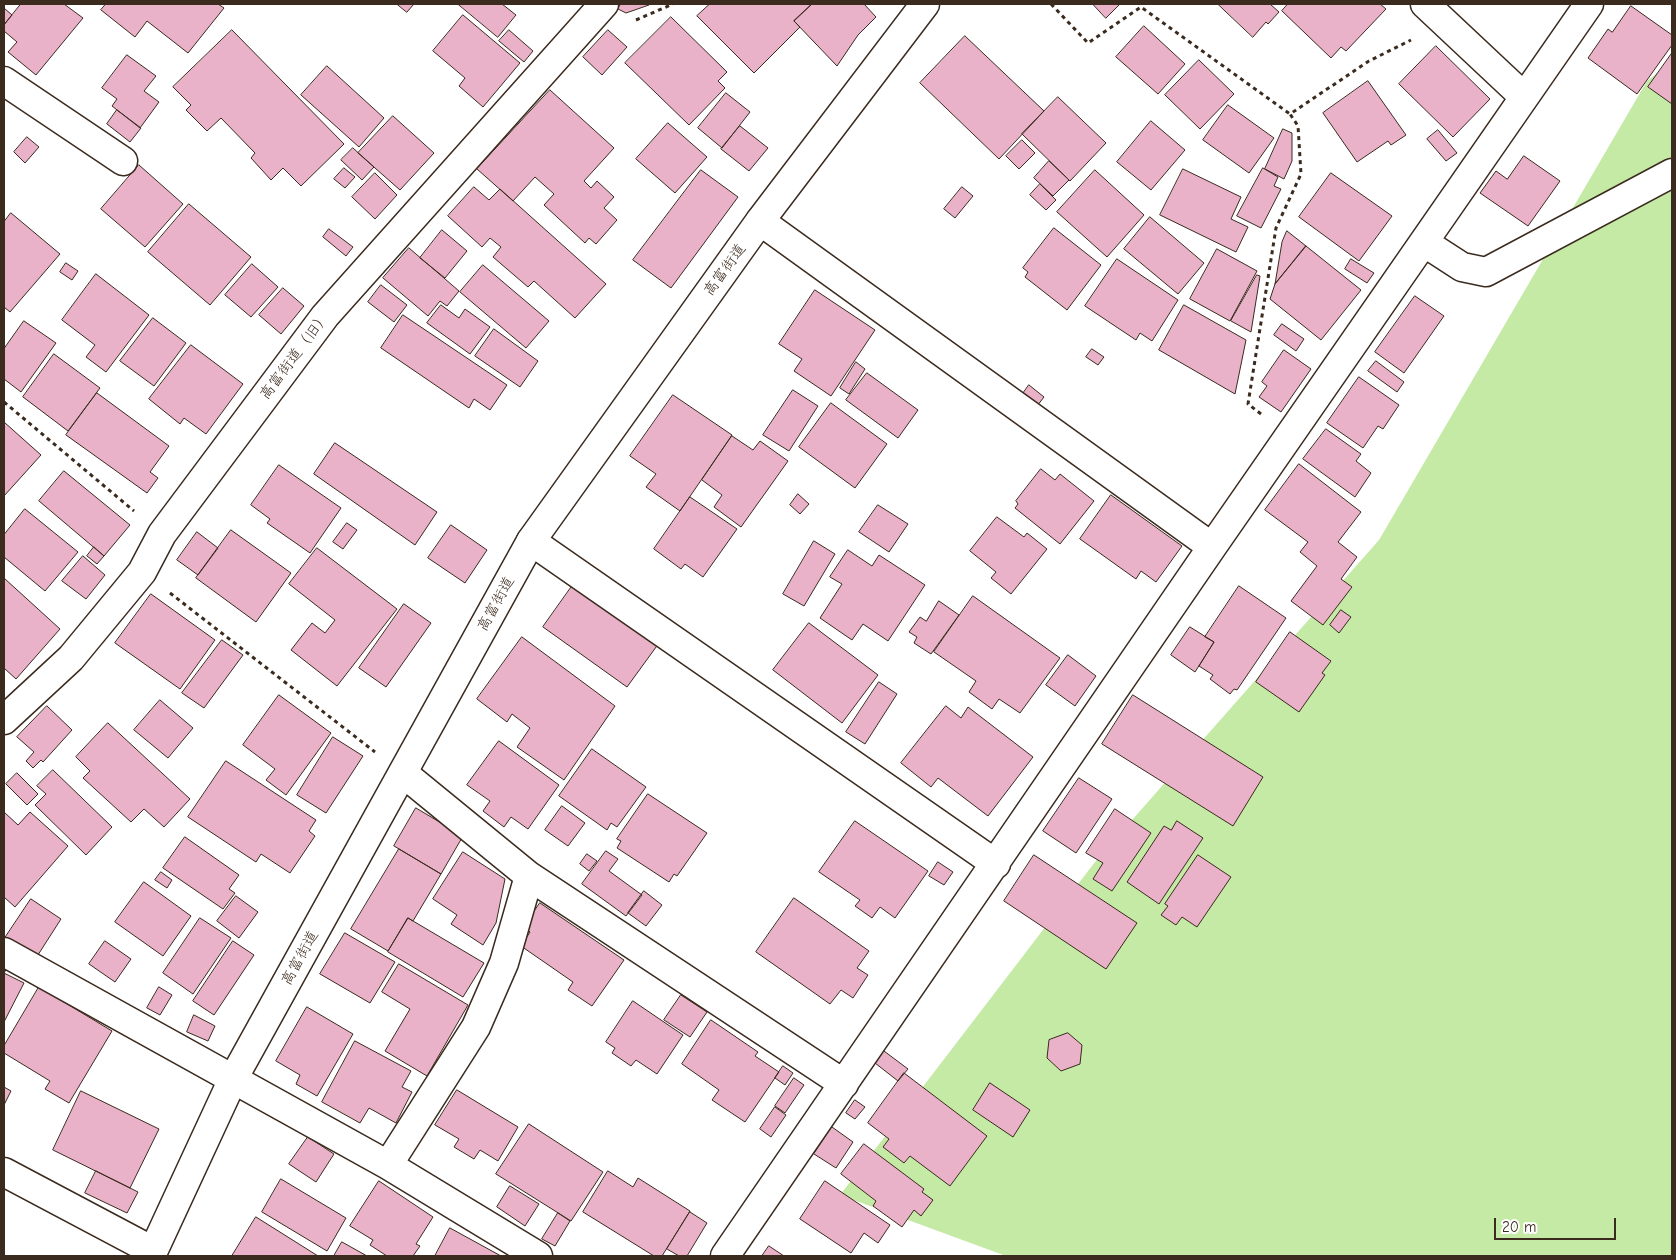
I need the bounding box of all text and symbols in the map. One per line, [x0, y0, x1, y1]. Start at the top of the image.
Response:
street label: 高富街道 [700, 240, 750, 300]
street label: 高富街道（旧） [256, 309, 334, 403]
street label: 高富街道 [474, 573, 518, 635]
street label: 高富街道 [278, 927, 322, 989]
scale bar [1496, 1208, 1618, 1240]
text: 20 m [1502, 1218, 1536, 1236]

